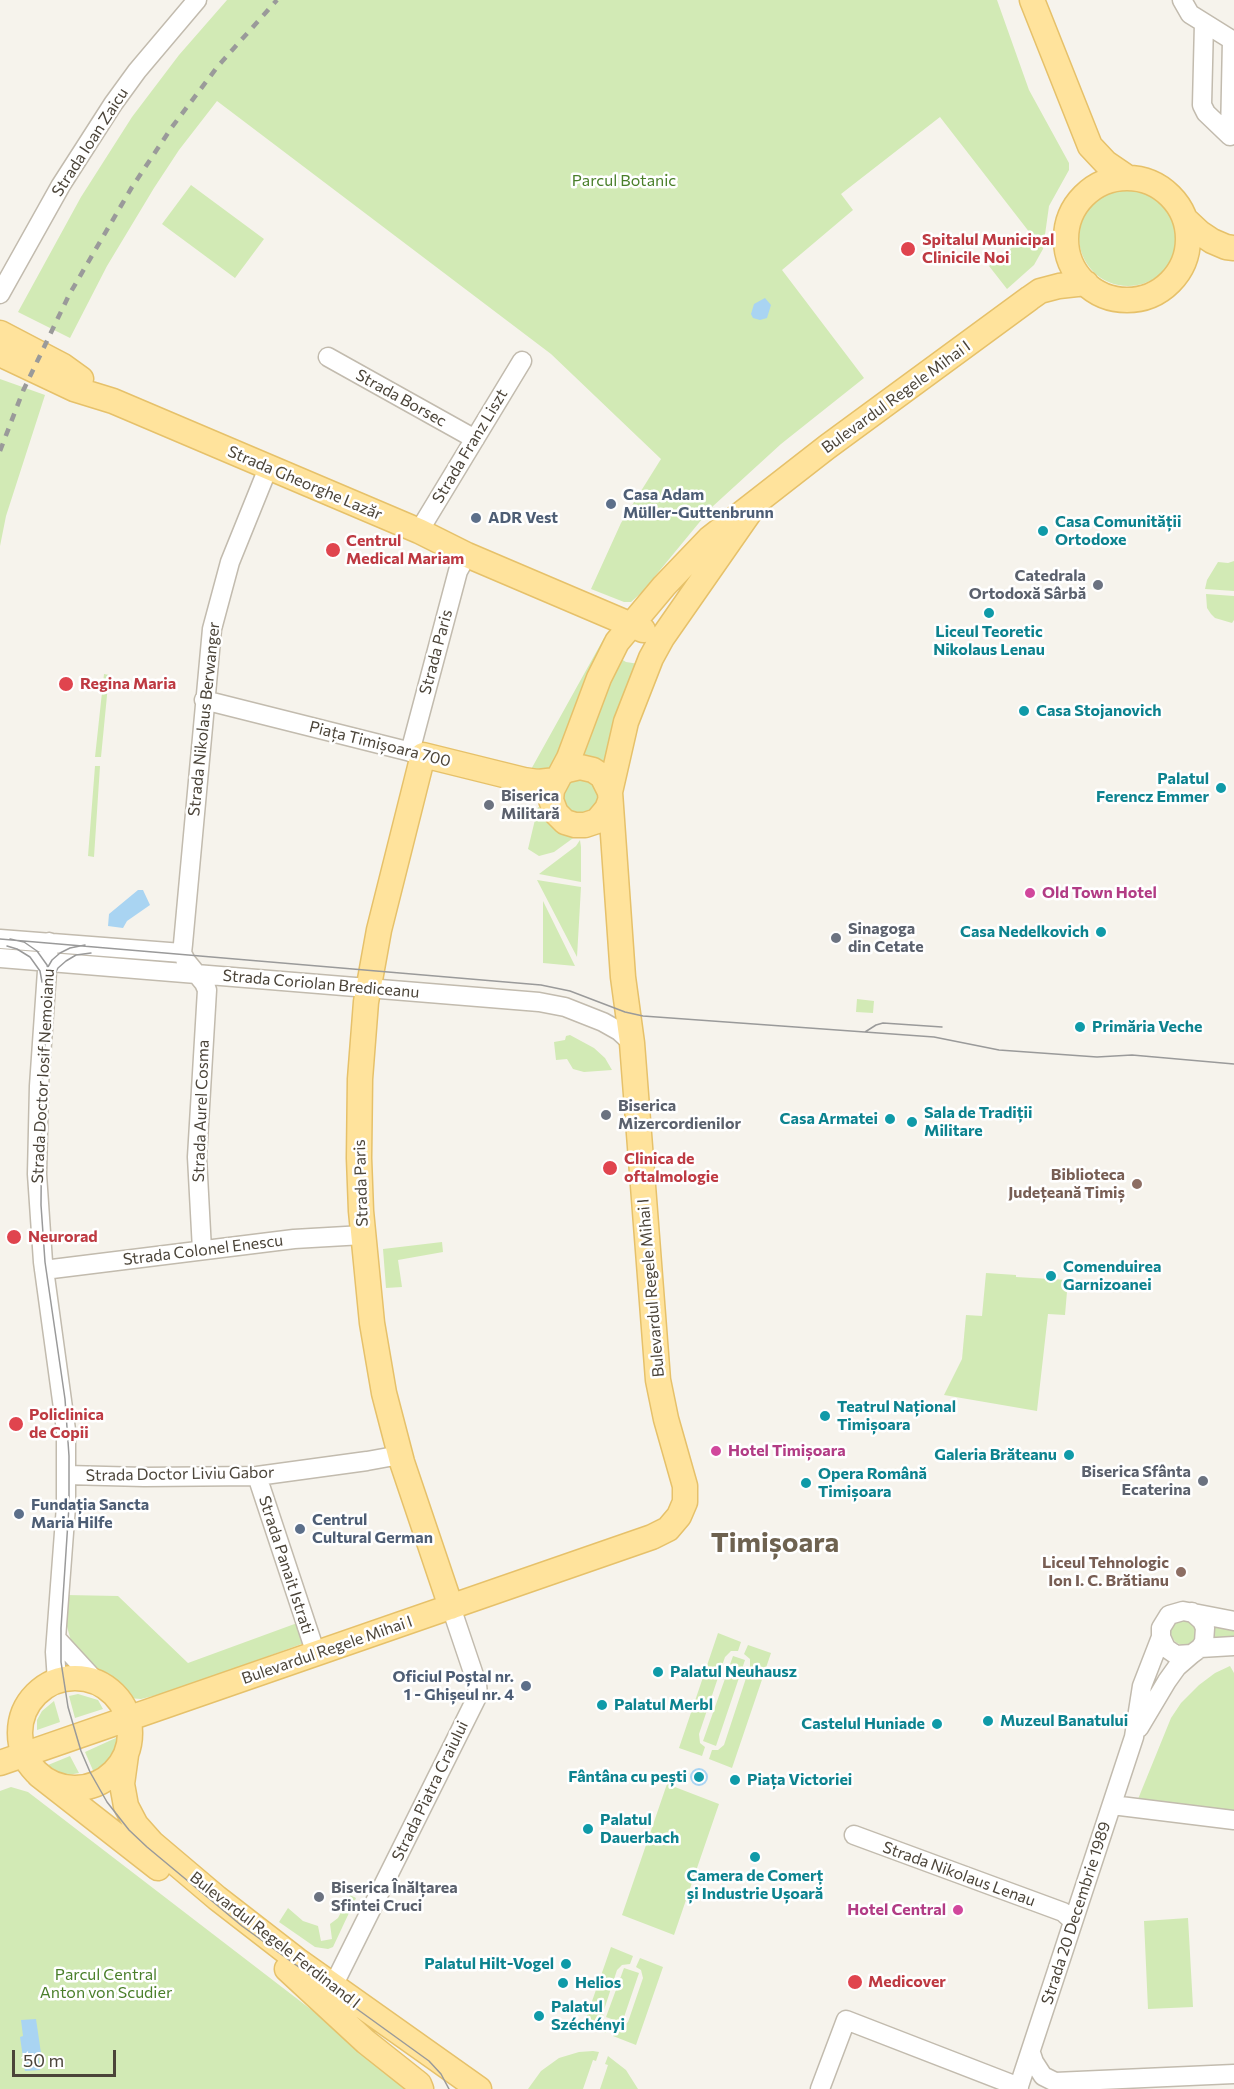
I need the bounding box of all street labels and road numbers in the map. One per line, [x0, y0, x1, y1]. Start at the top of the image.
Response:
street label: Strada Ioan Zaicu [48, 84, 132, 200]
street label: Bulevardul Regele Mihai I [818, 337, 974, 457]
street label: Strada Borsec [352, 365, 450, 431]
street label: Strada Franz Liszt [428, 385, 512, 507]
street label: Strada Gheorghe Lazăr [225, 442, 385, 524]
street label: Strada Paris [415, 607, 457, 697]
street label: Strada Nikolaus Berwanger [184, 621, 224, 817]
street label: Piața Timișoara 700 [307, 717, 453, 771]
street label: Strada Coriolan Brediceanu [222, 966, 420, 1002]
street label: Strada Doctor Iosif Nemoianu [28, 968, 58, 1184]
street label: Strada Aurel Cosma [189, 1039, 213, 1183]
street label: Strada Paris [350, 1139, 372, 1227]
street label: Bulevardul Regele Mihai I [634, 1198, 668, 1378]
street label: Strada Colonel Enescu [122, 1231, 284, 1269]
street label: Strada Doctor Liviu Gabor [85, 1463, 275, 1485]
street label: Strada Panait Istrati [255, 1493, 317, 1637]
street label: Bulevardul Regele Mihai I [239, 1612, 415, 1688]
street label: Strada Piatra Craiului [388, 1718, 472, 1864]
street label: Strada 20 Decembrie 1989 [1037, 1819, 1115, 2007]
street label: Strada Nikolaus Lenau [880, 1837, 1038, 1911]
street label: Bulevardul Regele Ferdinand I [186, 1868, 364, 2012]

